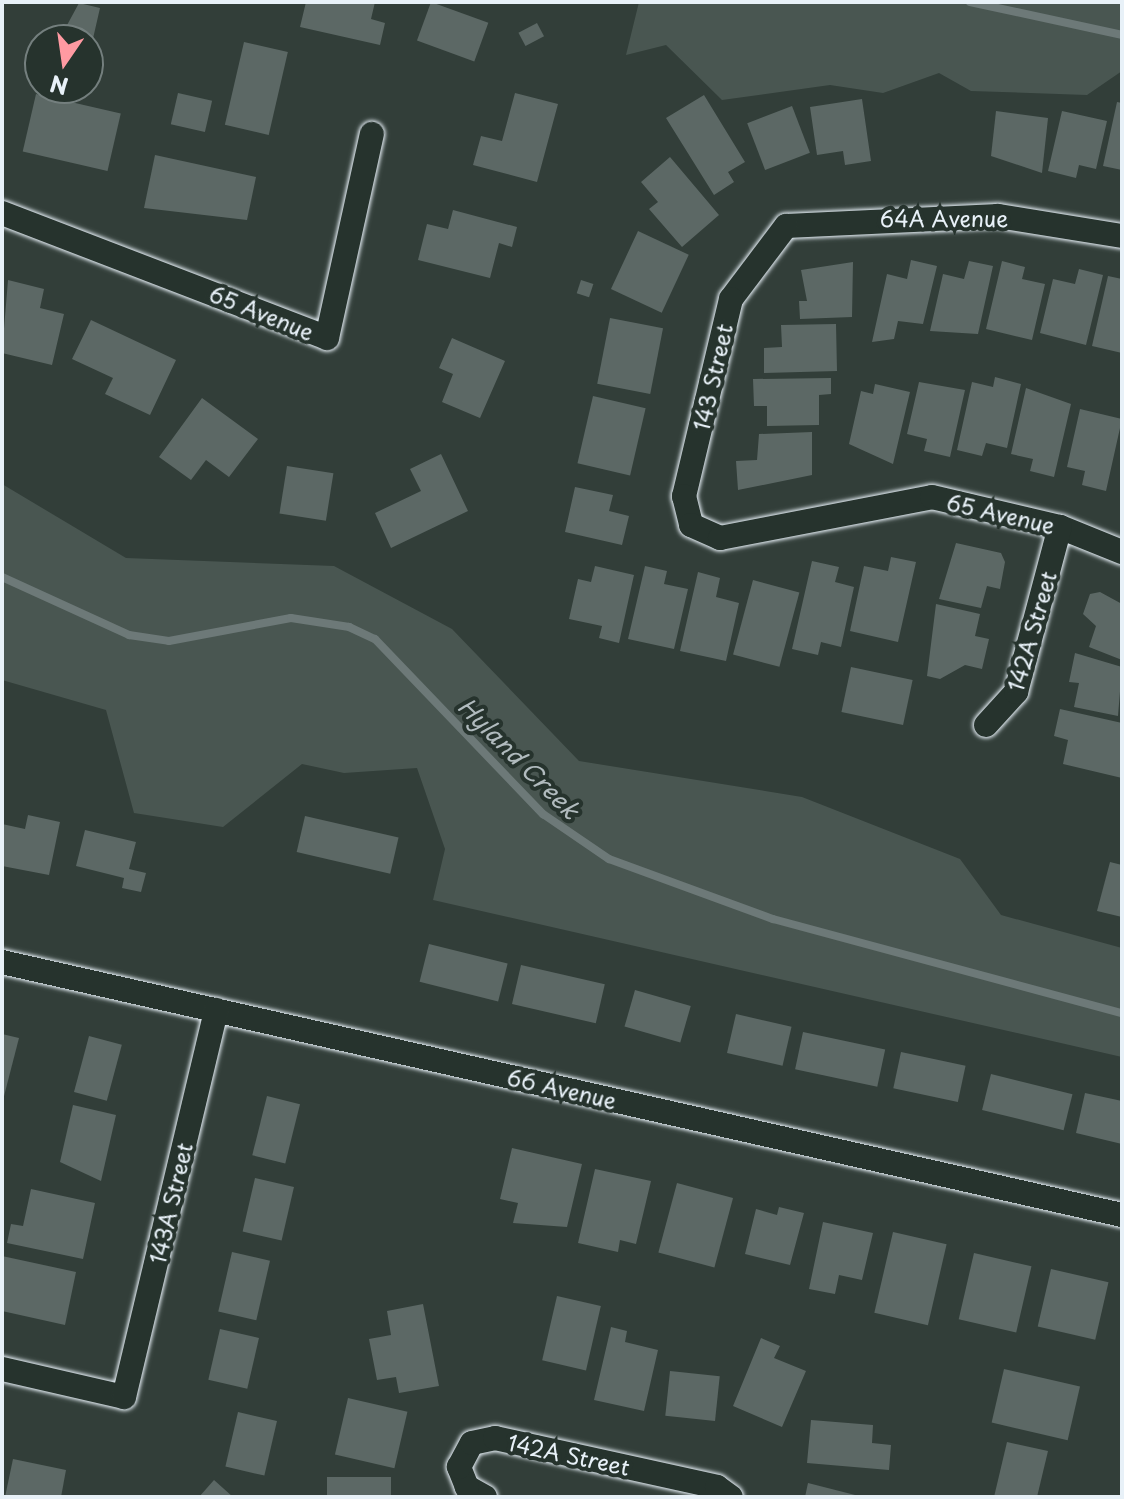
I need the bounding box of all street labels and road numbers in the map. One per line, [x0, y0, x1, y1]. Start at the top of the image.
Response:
street label: 64A Avenue [880, 205, 1008, 231]
street label: 65 Avenue [205, 279, 319, 345]
street label: 143 Street [687, 320, 737, 434]
street label: 65 Avenue [944, 488, 1058, 538]
street label: 142A Street [1001, 566, 1061, 696]
street label: 66 Avenue [504, 1062, 620, 1114]
street label: 143A Street [143, 1139, 197, 1267]
street label: 142A Street [504, 1428, 634, 1480]

